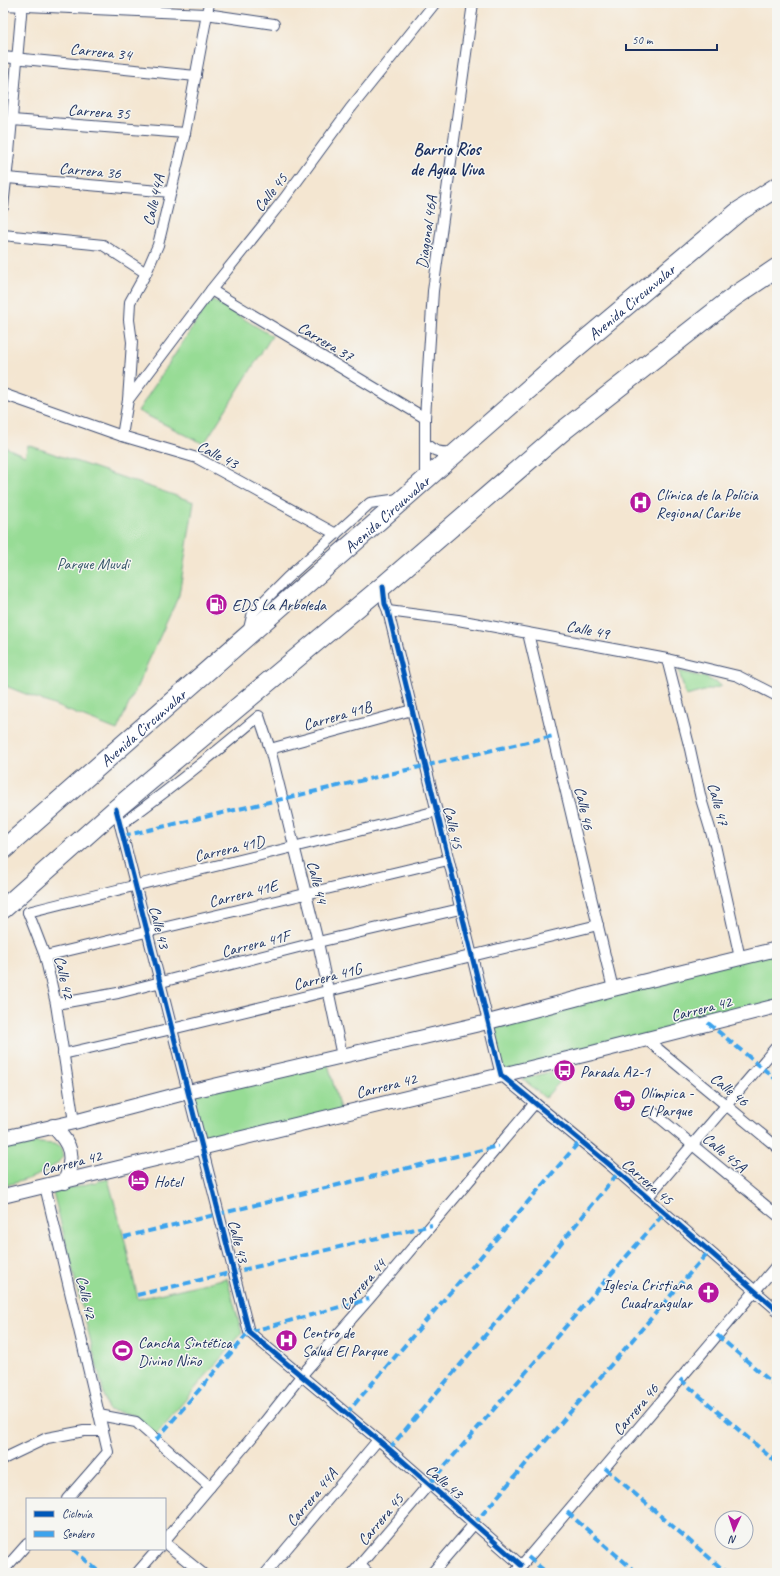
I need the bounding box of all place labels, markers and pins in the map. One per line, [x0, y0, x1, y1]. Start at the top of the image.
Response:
place label: Clínica de la Polícia Regional Caribe [656, 485, 759, 523]
hospital icon: Clínica de la Polícia Regional Caribe [627, 490, 653, 516]
fuel station icon: EDS La Arboleda [204, 591, 230, 617]
place label: EDS La Arboleda [232, 595, 327, 615]
bus stop icon: Parada A2-1 [551, 1058, 577, 1084]
place label: Parada A2-1 [580, 1062, 651, 1082]
place label: Olímpica - El Parque [640, 1083, 694, 1121]
supermarket icon: Olímpica - El Parque [612, 1088, 638, 1114]
hotel icon: Hotel [126, 1168, 152, 1194]
place label: Hotel [154, 1172, 185, 1192]
place label: Iglesia Cristiana Cuadrangular [602, 1275, 693, 1313]
church icon: Iglesia Cristiana Cuadrangular [695, 1280, 721, 1306]
place label: Centro de Salud El Parque [302, 1323, 389, 1361]
hospital icon: Centro de Salud El Parque [273, 1328, 299, 1354]
place label: Cancha Sintética Divino Niño [138, 1333, 233, 1371]
sports icon: Cancha Sintética Divino Niño [110, 1338, 136, 1364]

